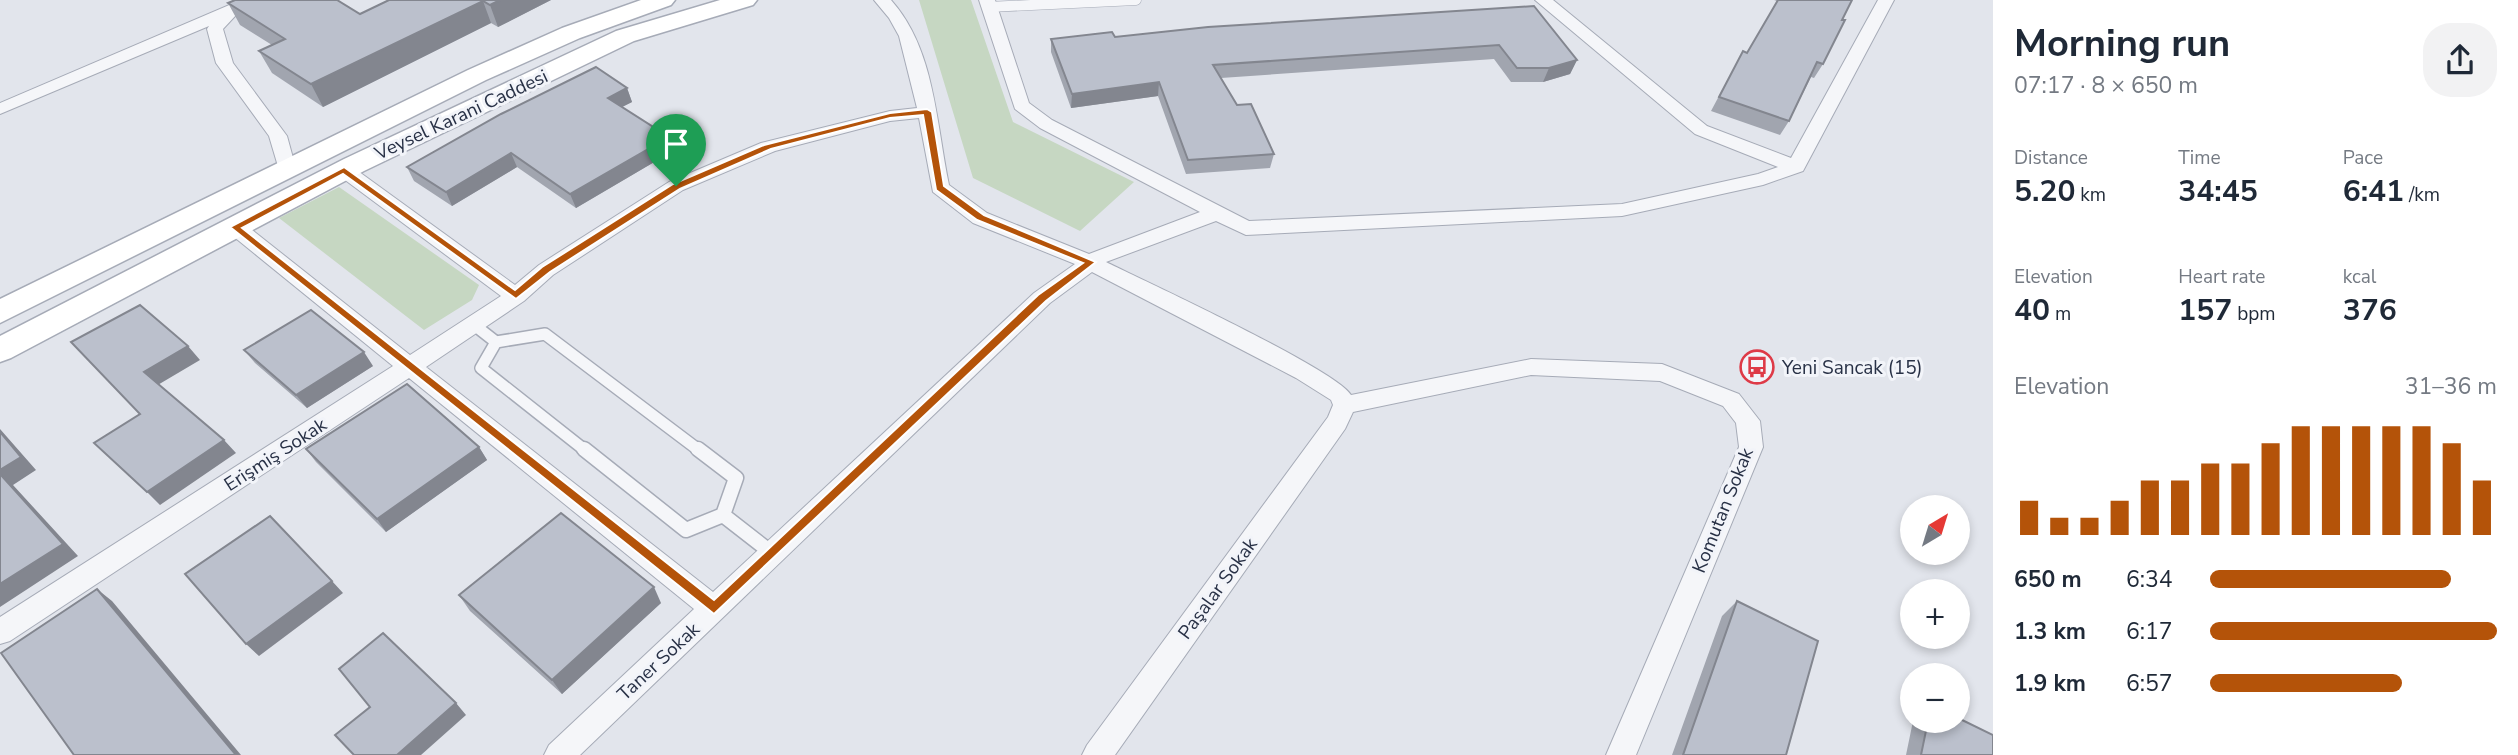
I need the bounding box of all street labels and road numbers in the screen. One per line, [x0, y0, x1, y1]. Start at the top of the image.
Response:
street label: Veysel Karani Caddesi [370, 63, 552, 167]
street label: Erişmiş Sokak [219, 412, 332, 498]
street label: Komutan Sokak [1686, 443, 1760, 577]
street label: Paşalar Sokak [1172, 532, 1264, 645]
street label: Taner Sokak [612, 616, 706, 707]

